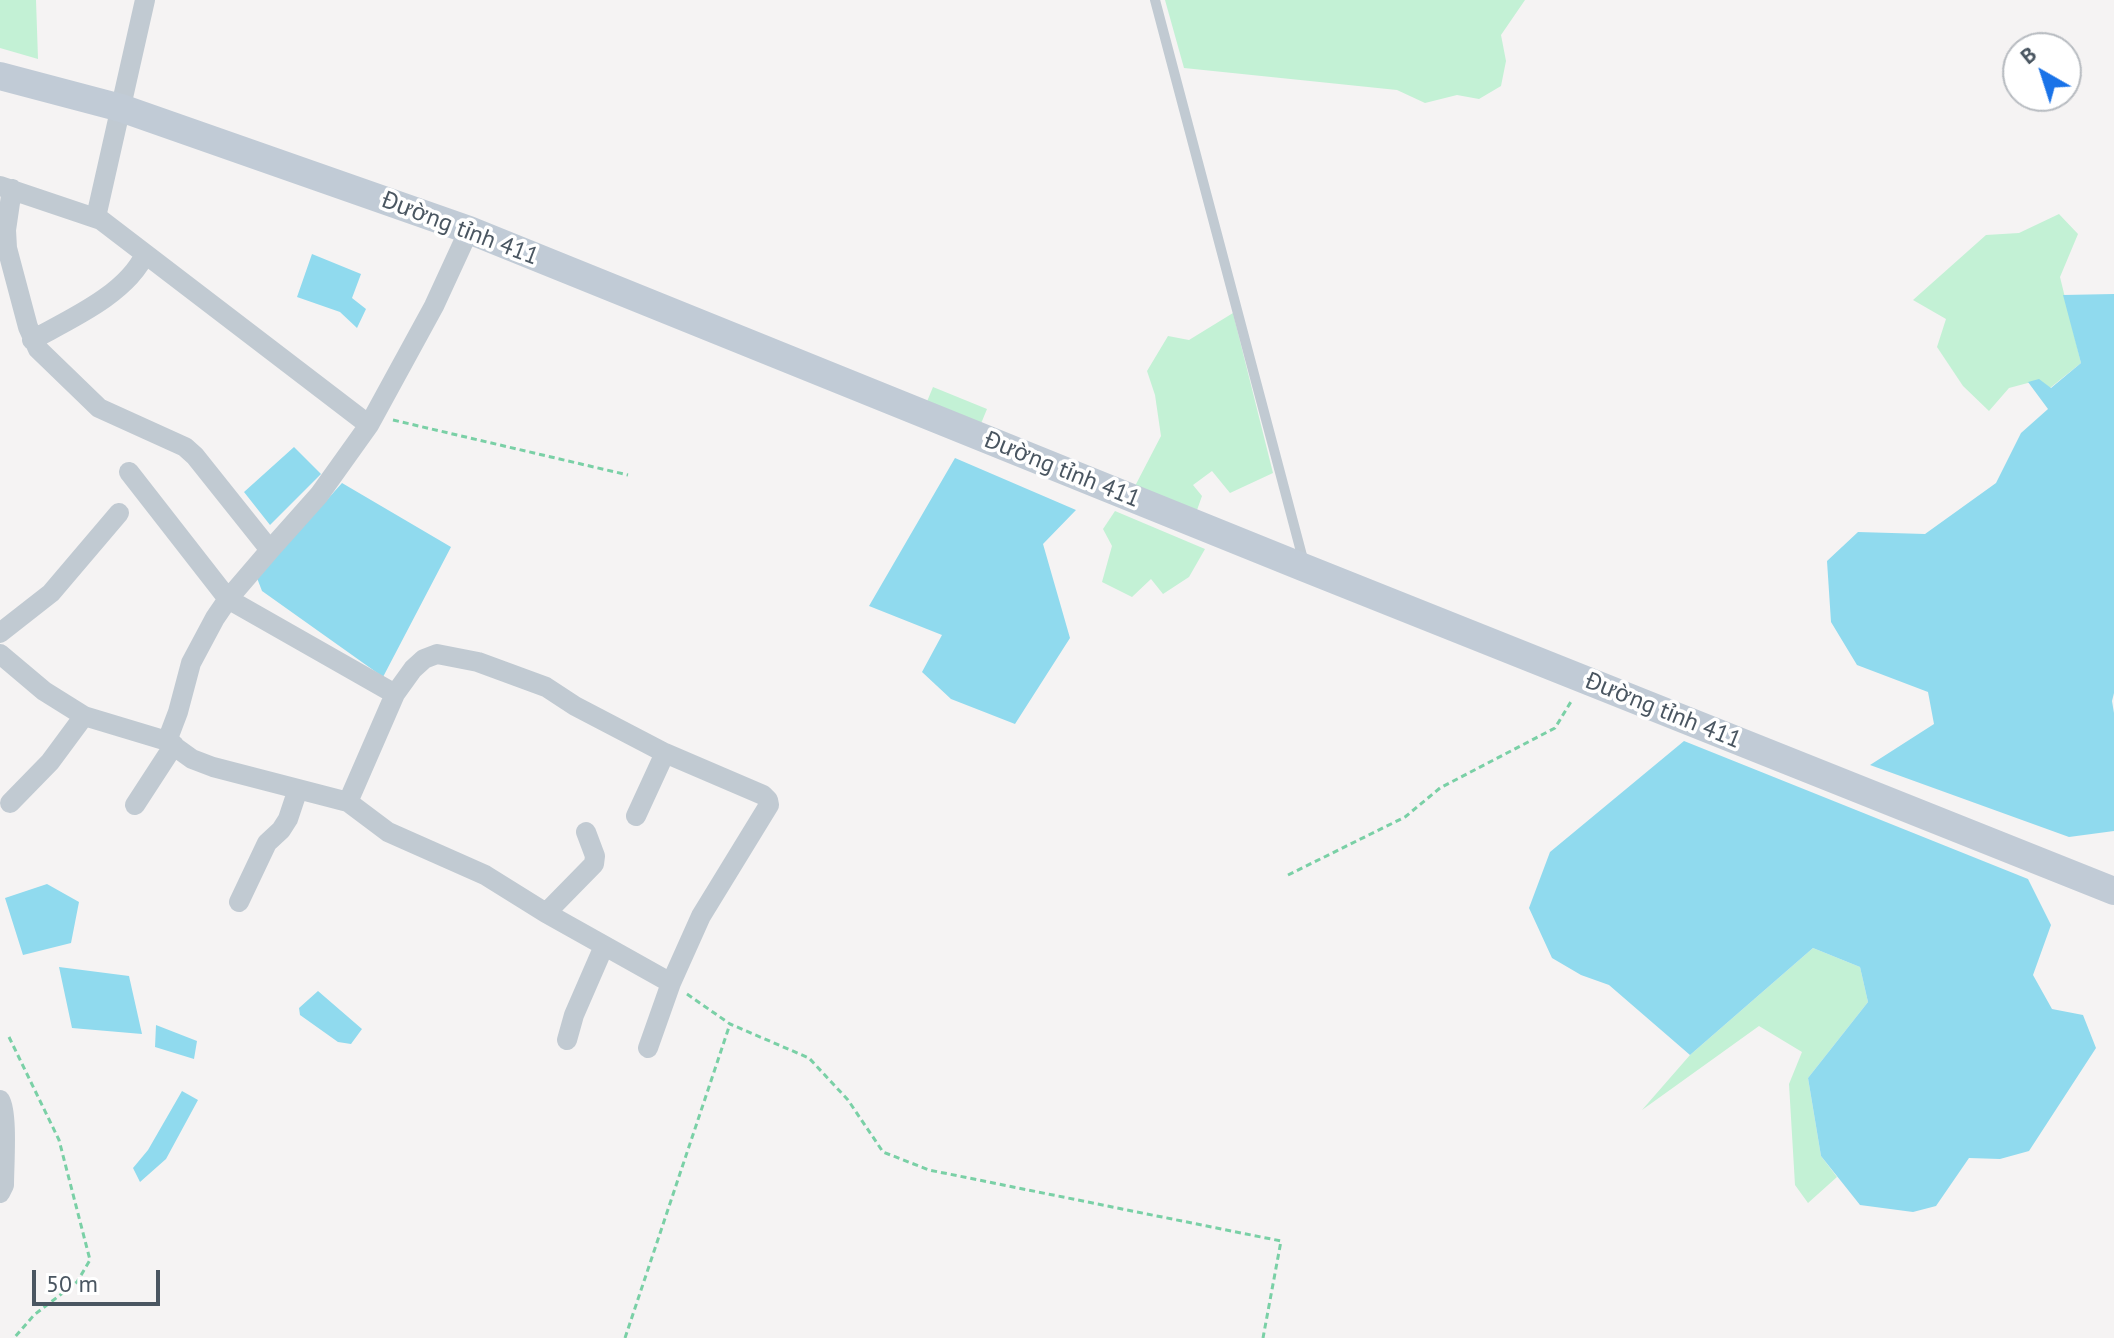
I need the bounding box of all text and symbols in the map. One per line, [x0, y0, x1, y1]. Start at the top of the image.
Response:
north arrow [2002, 32, 2082, 112]
text: B [2014, 40, 2042, 70]
street label: Đường tỉnh 411 [378, 186, 542, 272]
street label: Đường tỉnh 411 [980, 426, 1144, 514]
street label: Đường tỉnh 411 [1581, 667, 1745, 755]
scale bar [36, 1254, 164, 1304]
text: 50 m [46, 1268, 98, 1299]

